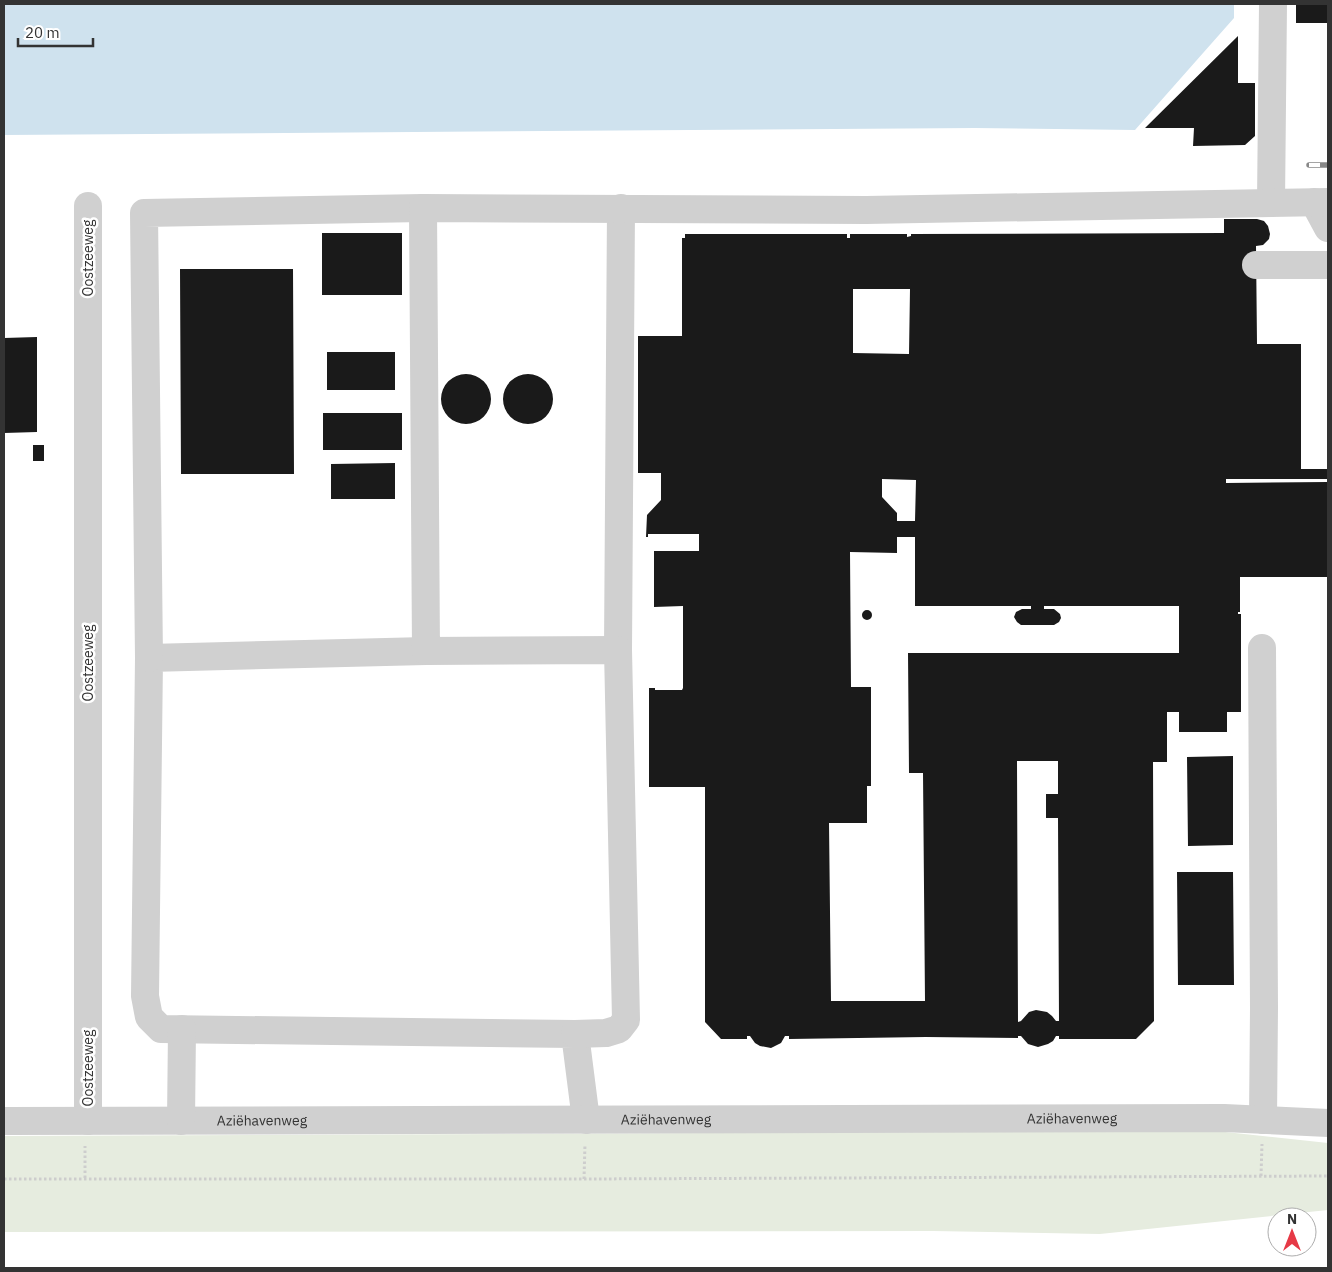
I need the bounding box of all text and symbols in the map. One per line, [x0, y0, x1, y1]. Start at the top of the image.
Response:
scale bar [18, 15, 92, 47]
text: 20 m [25, 23, 60, 42]
street label: Oostzeeweg [79, 219, 97, 296]
street label: Oostzeeweg [79, 624, 97, 701]
street label: Oostzeeweg [79, 1029, 97, 1106]
street label: Aziëhavenweg [1027, 1109, 1118, 1127]
street label: Aziëhavenweg [621, 1110, 712, 1128]
street label: Aziëhavenweg [217, 1111, 308, 1129]
north arrow [1267, 1207, 1317, 1257]
text: N [1287, 1210, 1297, 1228]

